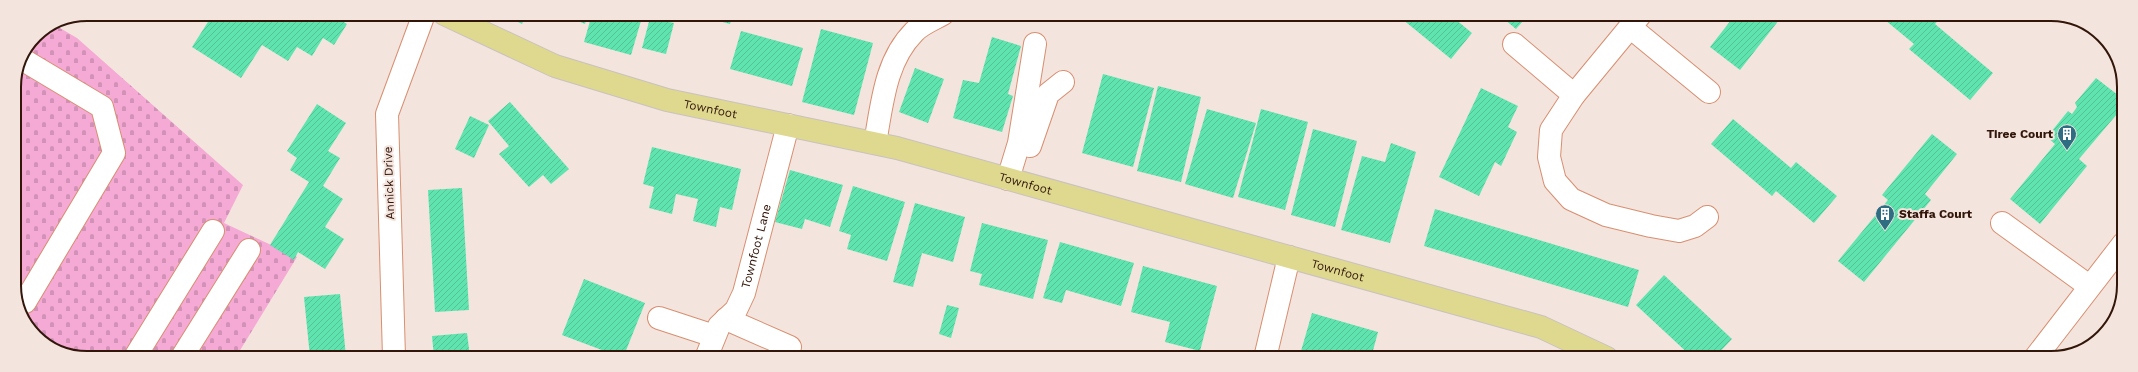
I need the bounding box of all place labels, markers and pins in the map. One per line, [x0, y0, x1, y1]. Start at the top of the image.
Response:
building icon: Tiree Court [2056, 123, 2078, 151]
place label: Tiree Court [1986, 127, 2054, 141]
building icon: Staffa Court [1874, 203, 1896, 231]
place label: Staffa Court [1899, 207, 1973, 221]

